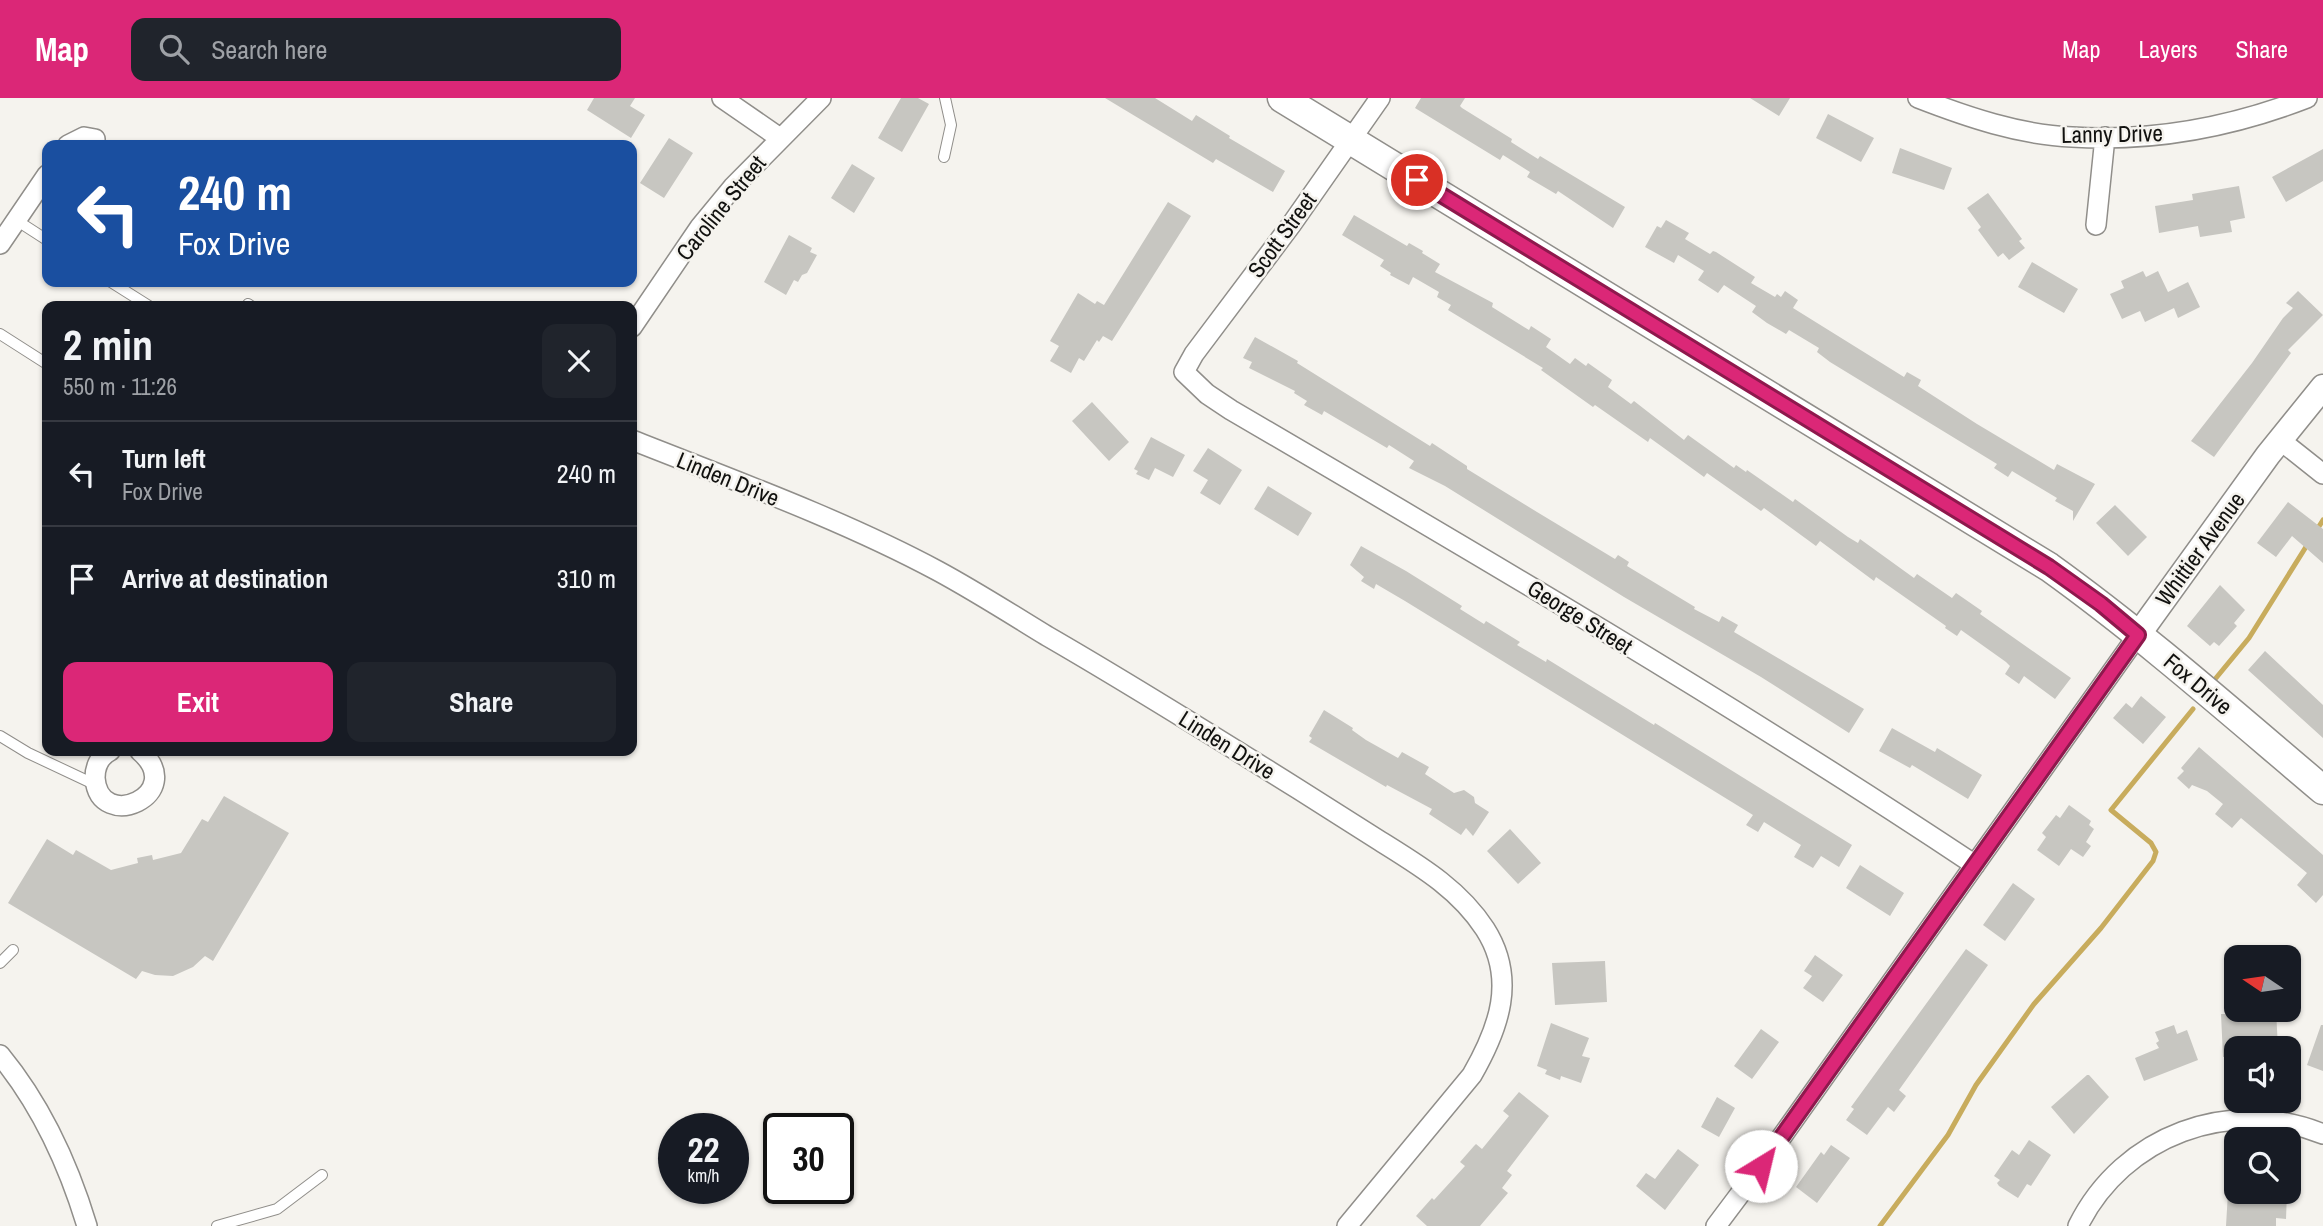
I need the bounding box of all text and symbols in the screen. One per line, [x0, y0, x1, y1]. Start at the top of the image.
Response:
search box [131, 18, 621, 81]
text: Map [35, 27, 89, 71]
icon: search [155, 30, 193, 68]
text: Search here [211, 32, 327, 67]
text: Map [2062, 33, 2100, 65]
text: Layers [2138, 33, 2197, 65]
text: Share [2235, 33, 2288, 65]
street label: Lanny Drive [2061, 117, 2163, 150]
street label: Caroline Street [669, 149, 773, 267]
pin [1387, 150, 1447, 210]
text: 240 m [178, 159, 292, 225]
icon: arrive [1398, 161, 1436, 199]
icon: left [63, 168, 154, 259]
street label: Scott Street [1240, 186, 1323, 284]
text: Fox Drive [178, 222, 290, 265]
text: 2 min [63, 317, 153, 373]
button: close [542, 324, 616, 398]
text: 550 m · 11:26 [63, 371, 177, 402]
text: Turn left [122, 441, 206, 476]
street label: Linden Drive [672, 444, 784, 513]
icon: left [63, 455, 101, 493]
text: 240 m [557, 456, 616, 491]
text: Fox Drive [122, 476, 203, 507]
street label: Whittier Avenue [2148, 485, 2251, 612]
icon: arrive [63, 560, 101, 598]
text: Arrive at destination [122, 561, 328, 596]
text: 310 m [557, 561, 616, 596]
street label: George Street [1522, 572, 1639, 661]
street label: Fox Drive [2157, 646, 2239, 721]
button: Exit [63, 662, 333, 742]
button: Share [347, 662, 616, 742]
street label: Linden Drive [1173, 703, 1281, 786]
north arrow [2224, 945, 2301, 1022]
map controls [2224, 945, 2301, 1204]
button: sound [2224, 1036, 2301, 1113]
speed limit sign: 30 [763, 1113, 854, 1204]
text: 22 [688, 1126, 719, 1173]
button: search [2224, 1127, 2301, 1204]
position arrow [1724, 1129, 1798, 1203]
text: km/h [688, 1163, 720, 1188]

